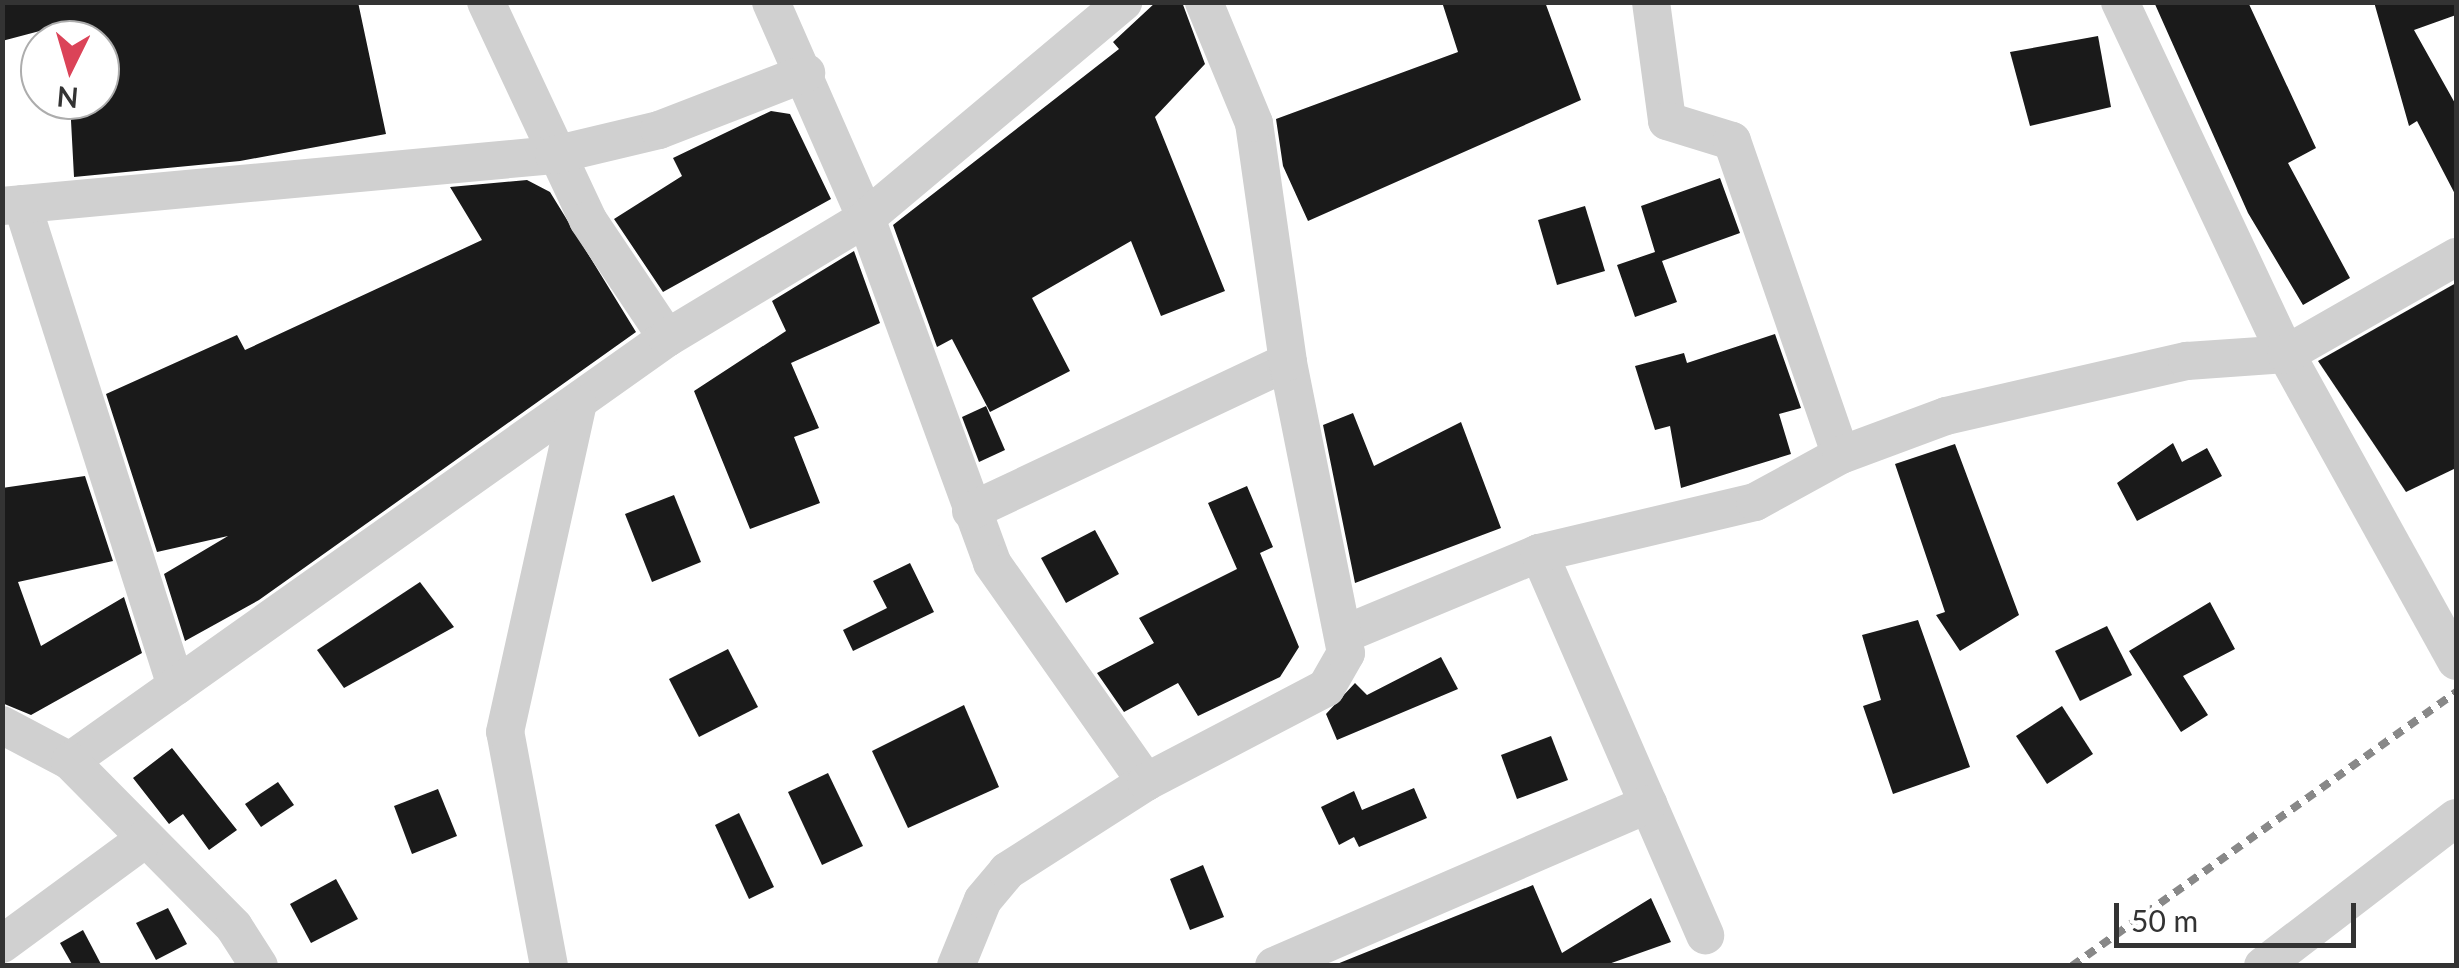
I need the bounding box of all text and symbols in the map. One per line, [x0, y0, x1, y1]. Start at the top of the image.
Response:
north arrow [20, 20, 120, 120]
text: N [55, 80, 80, 116]
scale bar [2119, 883, 2362, 945]
text: 50 m [2131, 902, 2198, 938]

